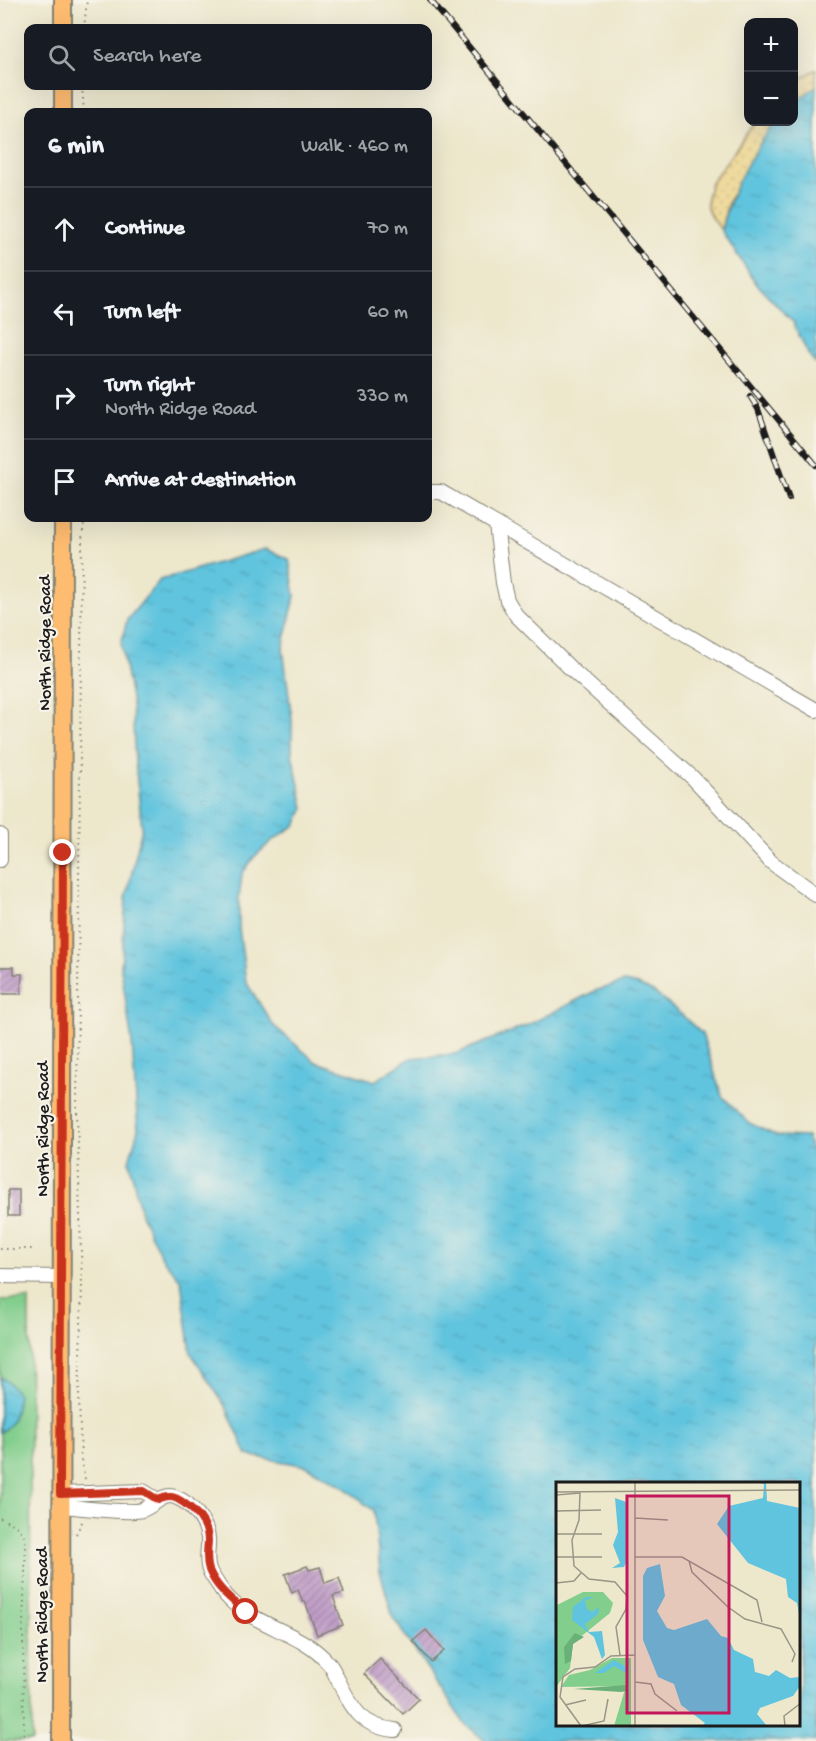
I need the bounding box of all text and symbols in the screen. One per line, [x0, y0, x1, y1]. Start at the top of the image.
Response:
map controls [744, 18, 798, 126]
button: + [744, 18, 798, 72]
search box [24, 24, 432, 90]
icon: search [45, 41, 78, 74]
text: Search here [93, 44, 201, 70]
button: − [744, 72, 798, 126]
text: 6 min [48, 132, 104, 163]
text: Walk · 460 m [301, 136, 408, 159]
icon: ahead [48, 213, 81, 246]
text: Continue [105, 216, 185, 242]
text: 70 m [367, 218, 408, 241]
icon: left [48, 297, 81, 330]
text: Turn left [105, 300, 179, 326]
text: 60 m [368, 302, 408, 325]
text: Turn right [105, 373, 193, 399]
icon: right [48, 381, 81, 414]
text: 330 m [357, 386, 408, 409]
text: North Ridge Road [105, 399, 256, 422]
icon: arrive [48, 465, 81, 498]
text: Arrive at destination [105, 468, 295, 494]
street label: North Ridge Road [36, 574, 57, 711]
route end [49, 839, 75, 865]
street label: North Ridge Road [34, 1060, 55, 1197]
inset map [556, 1482, 801, 1726]
street label: North Ridge Road [33, 1546, 54, 1683]
route start [232, 1598, 258, 1624]

